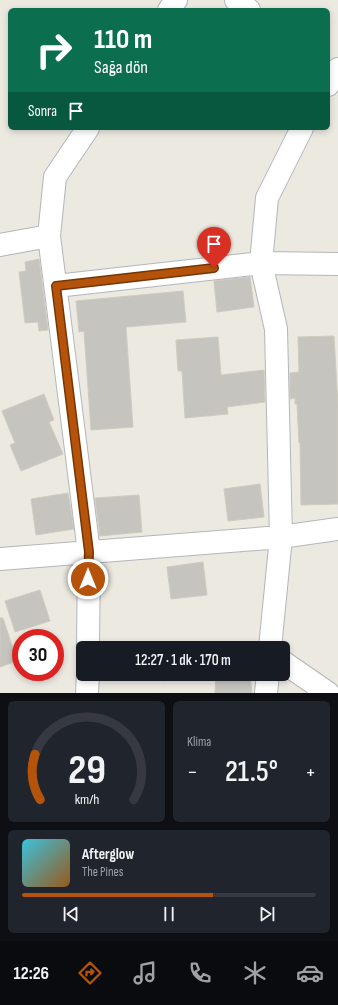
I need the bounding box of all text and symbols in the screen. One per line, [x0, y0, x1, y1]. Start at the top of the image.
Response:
text: 110 m [94, 23, 152, 56]
icon: right [28, 24, 80, 76]
text: Sağa dön [94, 57, 148, 78]
icon: arrive [65, 100, 87, 122]
text: Sonra [28, 102, 57, 121]
pin [197, 227, 231, 268]
icon: arrive [203, 233, 225, 255]
position arrow [67, 558, 109, 600]
speed limit sign: 30 [12, 629, 64, 681]
text: 12:27 · 1 dk · 170 m [135, 651, 231, 670]
text: Klima [187, 734, 211, 750]
text: 29 [68, 745, 105, 794]
text: 21.5° [225, 754, 278, 790]
text: − [187, 759, 198, 786]
text: + [305, 759, 316, 786]
text: km/h [74, 790, 99, 807]
text: Afterglow [82, 845, 134, 864]
text: The Pines [82, 864, 123, 880]
icon: previous [60, 903, 82, 925]
icon: pause [158, 903, 180, 925]
icon: next [256, 903, 278, 925]
icon: directions [76, 959, 104, 987]
icon: music [131, 959, 159, 987]
icon: phone [186, 959, 214, 987]
icon: climate [241, 959, 269, 987]
icon: car [296, 959, 324, 987]
text: 12:26 [14, 963, 49, 984]

